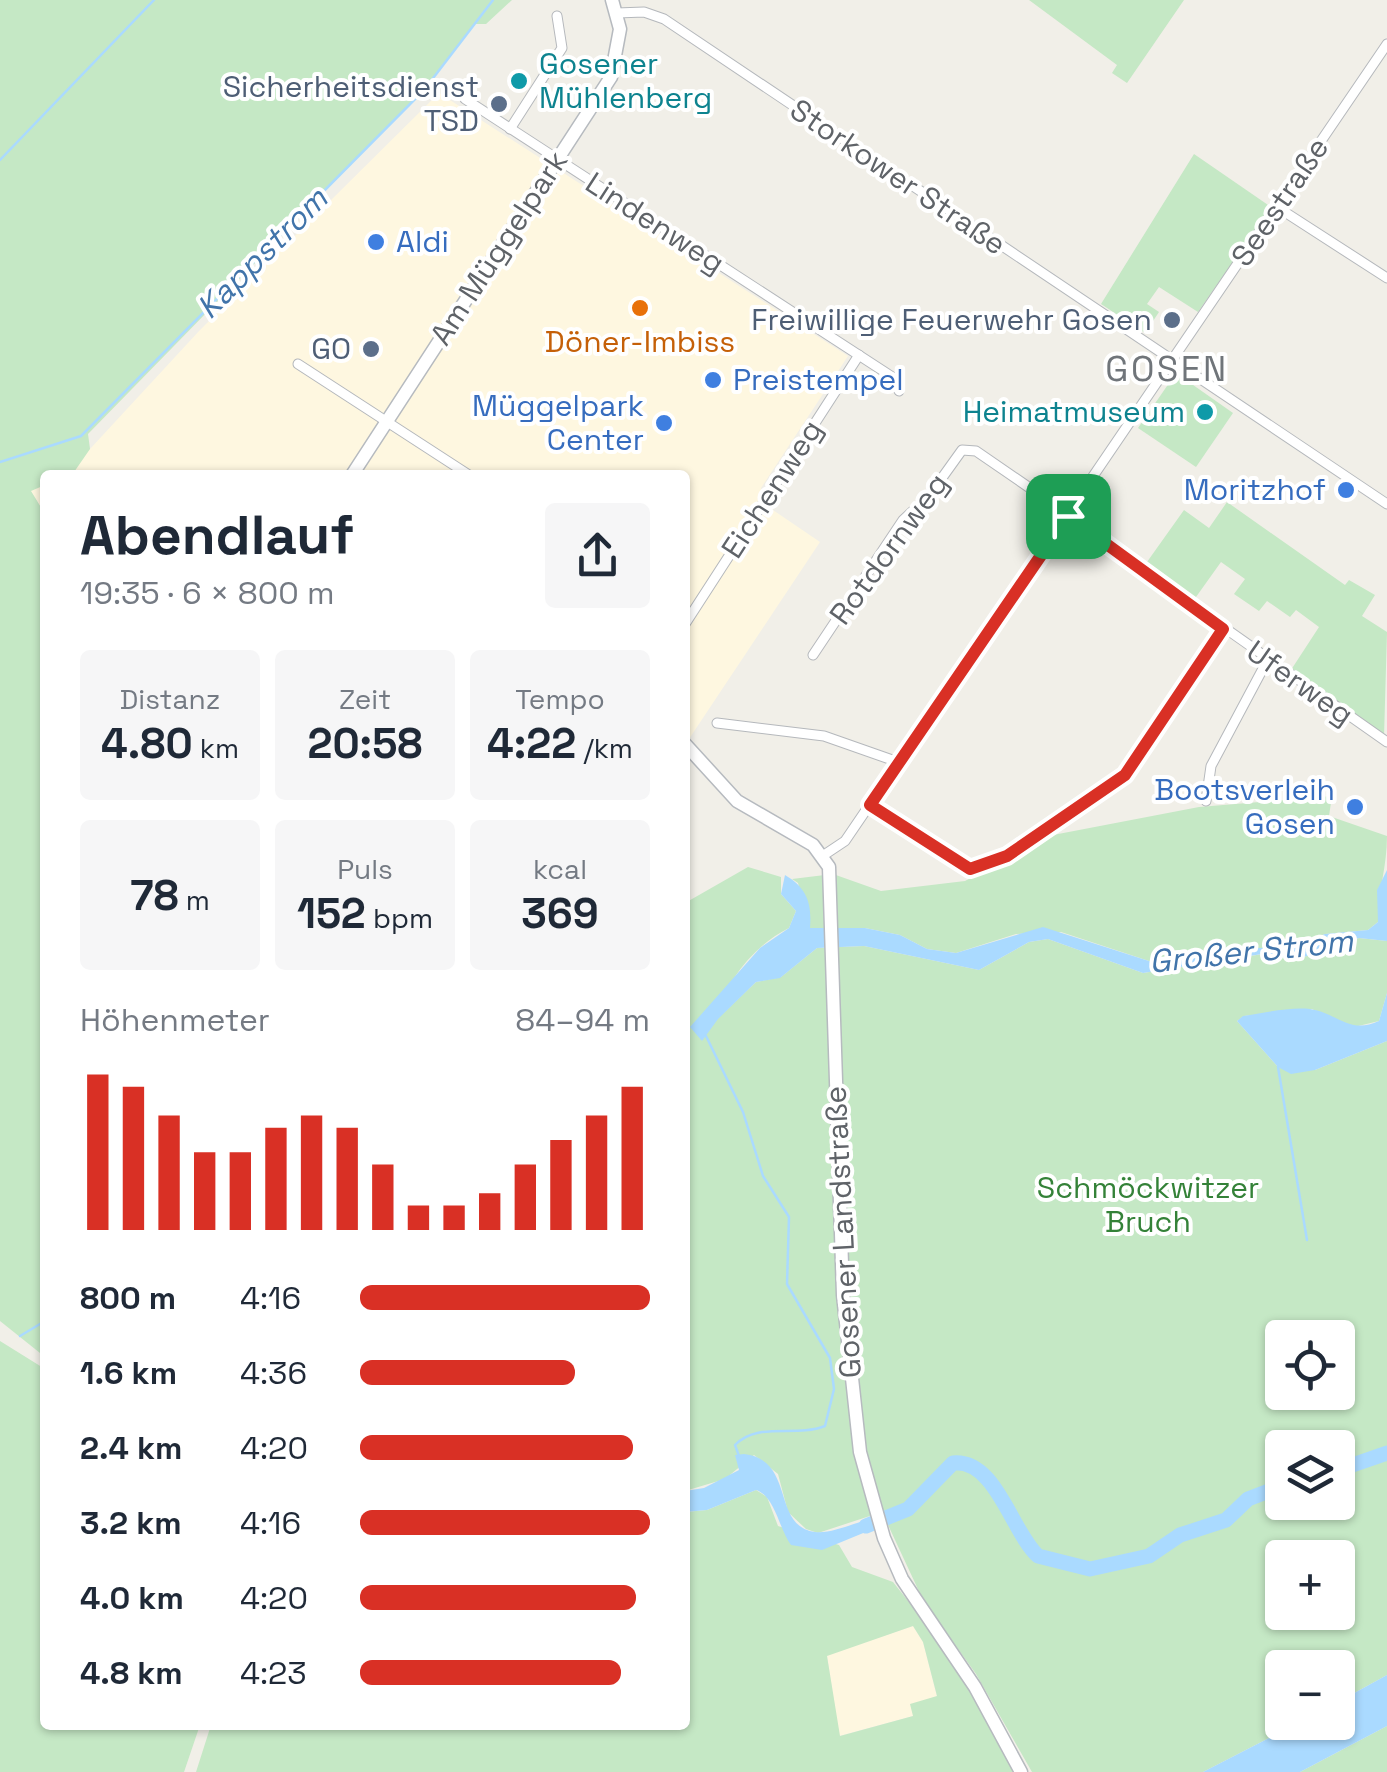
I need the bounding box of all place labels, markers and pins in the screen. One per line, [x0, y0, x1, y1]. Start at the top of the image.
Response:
place label: Gosener Mühlenberg [539, 44, 712, 117]
place label: Sicherheitsdienst TSD [223, 67, 479, 140]
marker: Gosener Mühlenberg [508, 70, 530, 92]
marker: Sicherheitsdienst TSD [488, 93, 510, 115]
place label: Aldi [396, 222, 449, 261]
marker: Aldi [365, 231, 387, 253]
marker: Döner-Imbiss [629, 297, 651, 319]
place label: Freiwillige Feuerwehr Gosen [751, 300, 1152, 339]
marker: Freiwillige Feuerwehr Gosen [1161, 309, 1183, 331]
place label: Döner-Imbiss [545, 322, 735, 361]
place label: GO [311, 329, 351, 368]
marker: GO [360, 338, 382, 360]
place label: Preistempel [733, 360, 904, 399]
marker: Preistempel [702, 369, 724, 391]
place label: Müggelpark Center [472, 386, 644, 459]
place label: Heimatmuseum [963, 392, 1185, 431]
marker: Heimatmuseum [1194, 401, 1216, 423]
marker: Müggelpark Center [653, 412, 675, 434]
place label: Moritzhof [1184, 470, 1326, 509]
pin [1026, 474, 1111, 559]
marker: Moritzhof [1335, 479, 1357, 501]
place label: Bootsverleih Gosen [1154, 770, 1335, 843]
marker: Bootsverleih Gosen [1344, 796, 1366, 818]

